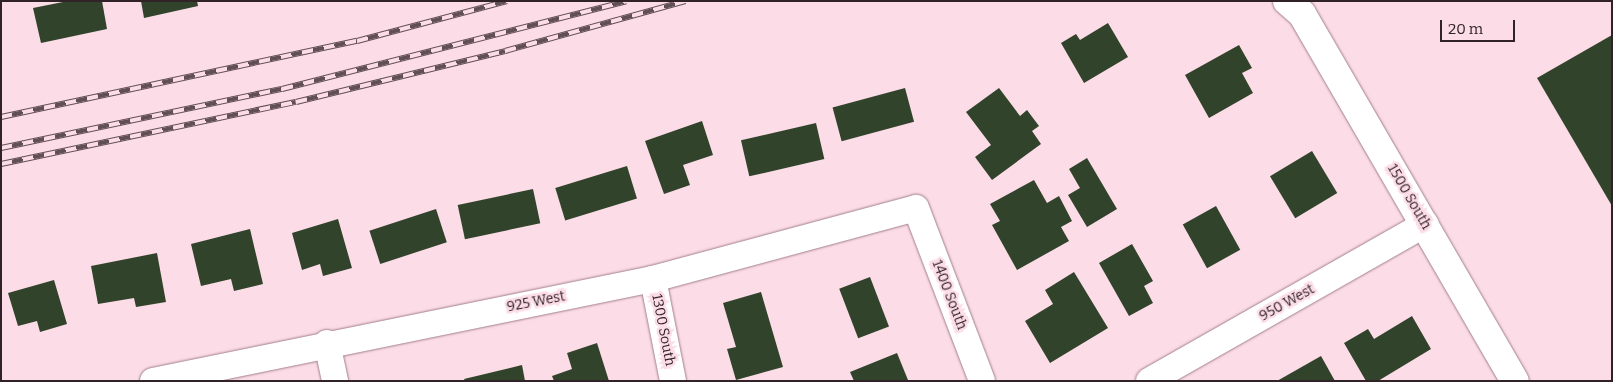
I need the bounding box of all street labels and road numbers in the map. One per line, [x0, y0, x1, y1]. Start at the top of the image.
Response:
street label: 1500 South [1384, 161, 1434, 233]
street label: 1400 South [928, 258, 970, 332]
street label: 950 West [1257, 281, 1317, 325]
street label: 925 West [506, 288, 566, 316]
street label: 1300 South [648, 293, 678, 367]

